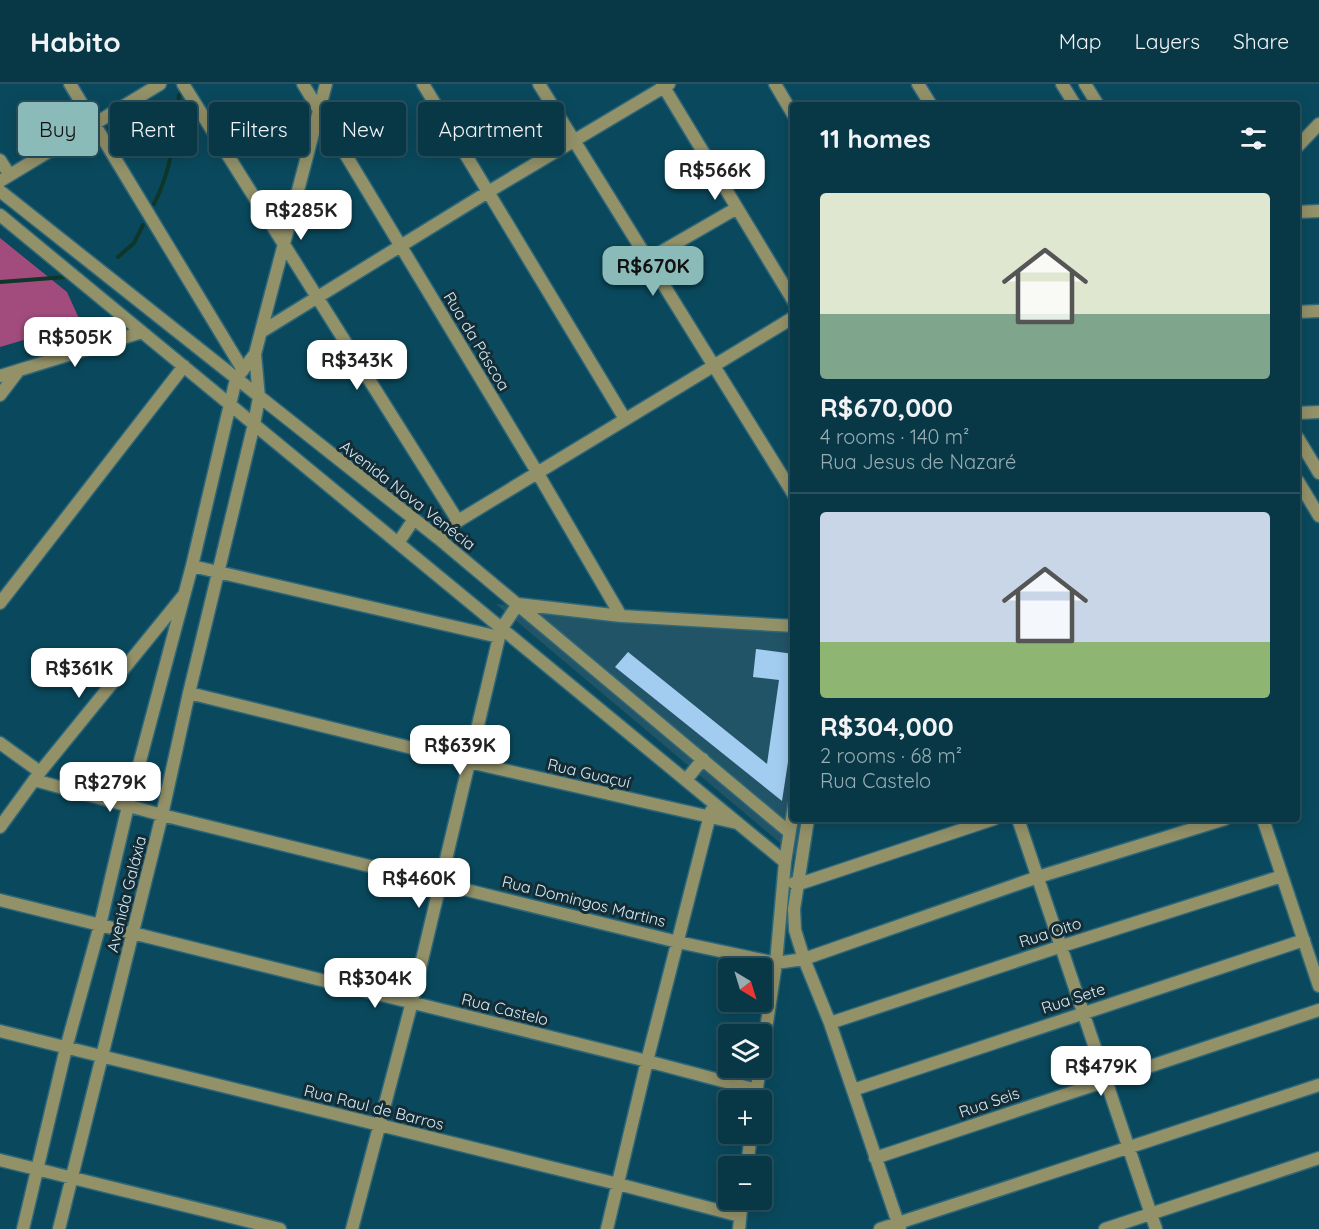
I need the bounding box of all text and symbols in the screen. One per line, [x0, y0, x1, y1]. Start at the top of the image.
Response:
text: Habito [30, 24, 121, 59]
text: Map [1059, 28, 1102, 54]
text: Layers [1135, 28, 1200, 54]
text: Share [1233, 28, 1289, 54]
chip: Buy [18, 102, 98, 156]
chip: Rent [110, 102, 197, 156]
chip: Filters [209, 102, 309, 156]
chip: New [321, 102, 406, 156]
chip: Apartment [418, 102, 564, 156]
text: 11 homes [820, 122, 931, 155]
icon: filters [1237, 122, 1270, 155]
pin: R$566K [666, 150, 764, 201]
text: R$566K [679, 157, 751, 182]
pin: R$285K [252, 190, 350, 241]
text: R$285K [265, 197, 337, 222]
icon: home [991, 232, 1099, 340]
pin: R$670K [604, 246, 702, 297]
text: R$670K [616, 253, 690, 278]
street label: Rua da Páscoa [440, 288, 514, 394]
pin: R$505K [26, 317, 124, 368]
text: R$505K [38, 324, 112, 349]
pin: R$343K [308, 340, 406, 391]
text: R$343K [321, 347, 393, 372]
text: R$670,000 [820, 391, 953, 424]
text: 4 rooms · 140 m² [820, 424, 969, 449]
street label: Avenida Nova Venécia [336, 436, 480, 554]
text: Rua Jesus de Nazaré [820, 449, 1016, 474]
icon: home [991, 551, 1099, 659]
pin: R$361K [30, 648, 128, 699]
text: R$361K [45, 655, 113, 680]
text: R$304,000 [820, 710, 954, 743]
pin: R$639K [411, 725, 509, 776]
text: R$639K [424, 732, 496, 757]
text: 2 rooms · 68 m² [820, 743, 962, 768]
street label: Rua Guaçuí [546, 754, 633, 792]
pin: R$279K [61, 762, 159, 813]
text: Rua Castelo [820, 768, 931, 793]
text: R$279K [74, 769, 146, 794]
street label: Avenida Galáxia [102, 834, 150, 954]
pin: R$460K [370, 858, 468, 909]
text: R$460K [382, 865, 456, 890]
street label: Rua Domingos Martins [500, 871, 668, 931]
street label: Rua Oito [1016, 913, 1084, 951]
pin: R$304K [326, 958, 424, 1009]
north arrow [718, 958, 772, 1012]
map controls [718, 958, 772, 1210]
text: R$304K [338, 965, 412, 990]
street label: Rua Sete [1038, 978, 1108, 1018]
street label: Rua Castelo [459, 989, 551, 1029]
button: layers [718, 1024, 772, 1078]
pin: R$479K [1052, 1046, 1150, 1097]
text: R$479K [1065, 1053, 1137, 1078]
street label: Rua Raul de Barros [302, 1080, 446, 1134]
street label: Rua Seis [956, 1082, 1022, 1122]
button: + [718, 1090, 772, 1144]
button: − [718, 1156, 772, 1210]

